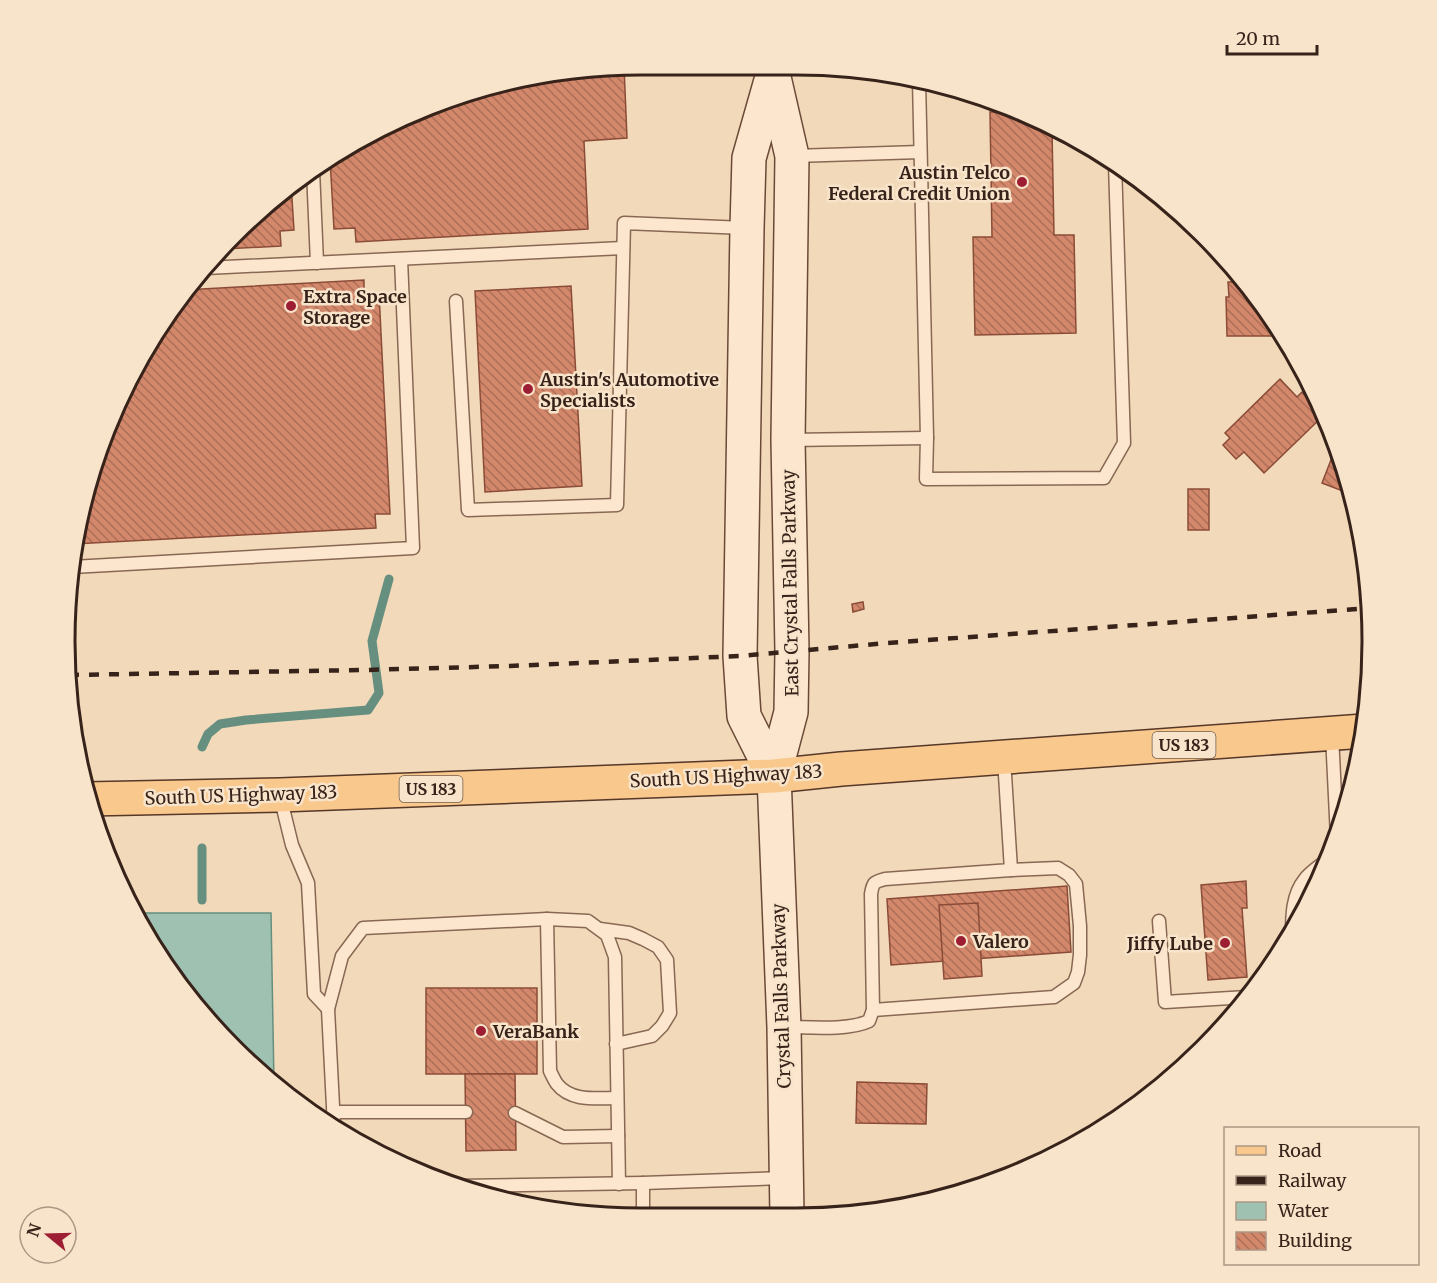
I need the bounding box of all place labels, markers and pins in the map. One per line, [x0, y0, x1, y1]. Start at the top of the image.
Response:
place label: Austin Telco Federal Credit Union [828, 161, 1010, 205]
marker: Austin Telco Federal Credit Union [1015, 175, 1029, 189]
place label: Extra Space Storage [303, 285, 407, 329]
marker: Extra Space Storage [284, 299, 298, 313]
place label: Austin's Automotive Specialists [539, 368, 719, 412]
marker: Austin's Automotive Specialists [521, 382, 535, 396]
place label: Valero [972, 930, 1029, 953]
place label: Jiffy Lube [1126, 932, 1213, 955]
marker: Valero [954, 934, 968, 948]
marker: Jiffy Lube [1218, 936, 1232, 950]
place label: VeraBank [492, 1020, 579, 1043]
marker: VeraBank [474, 1024, 488, 1038]

